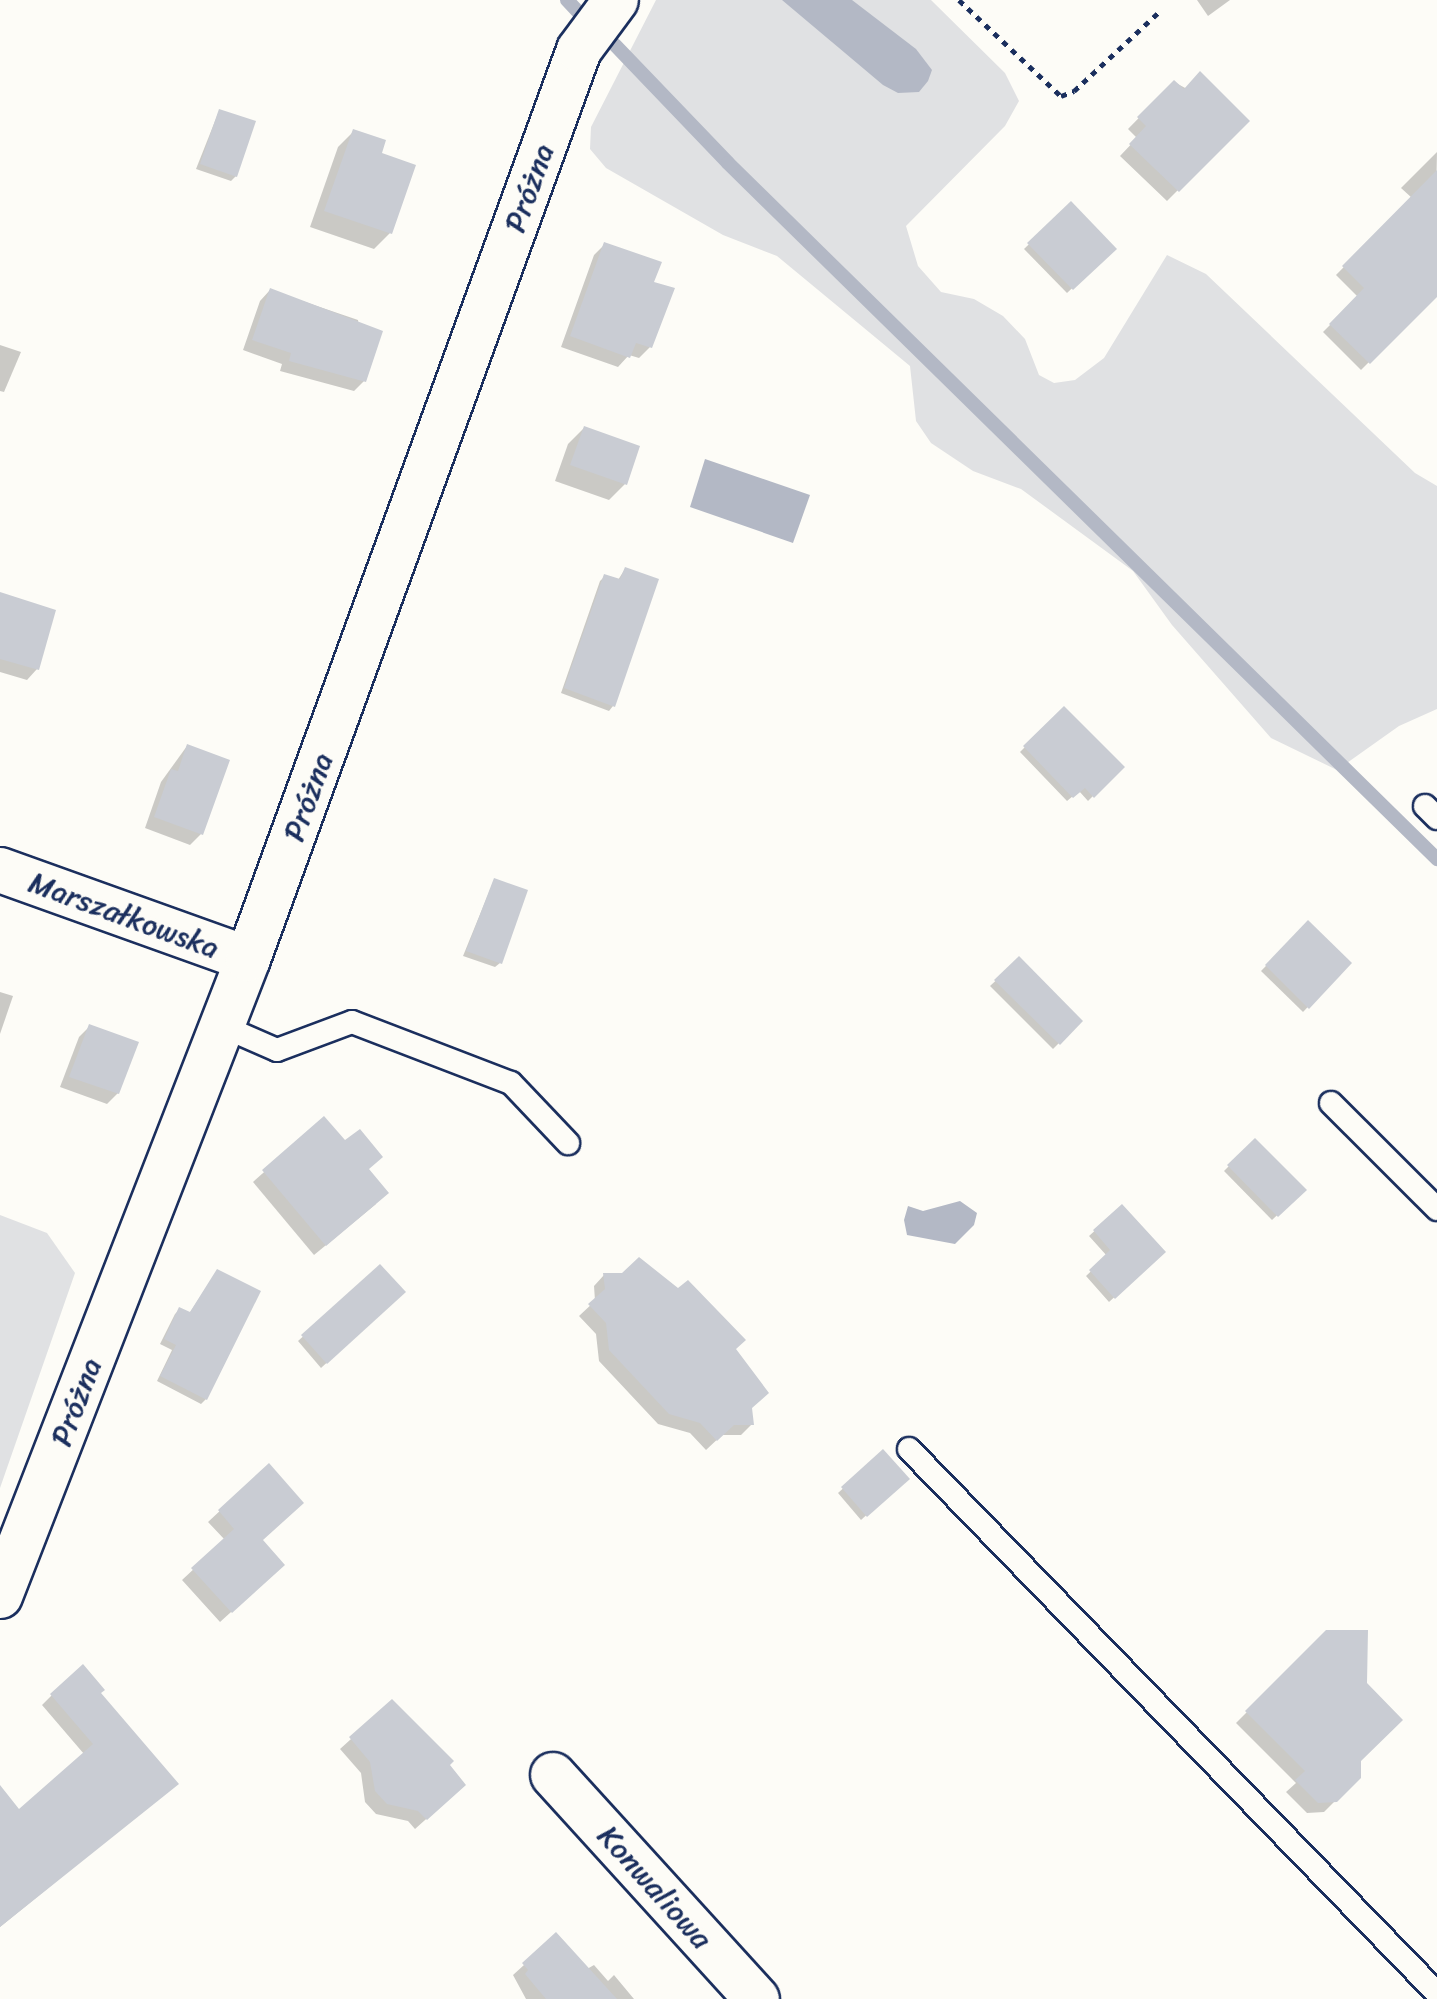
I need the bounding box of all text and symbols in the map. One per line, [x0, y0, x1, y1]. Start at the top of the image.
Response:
street label: Próżna [496, 139, 562, 237]
street label: Próżna [275, 748, 341, 846]
street label: Marszałkowska [24, 864, 224, 966]
street label: Próżna [43, 1353, 109, 1451]
street label: Konwaliowa [590, 1818, 720, 1956]

